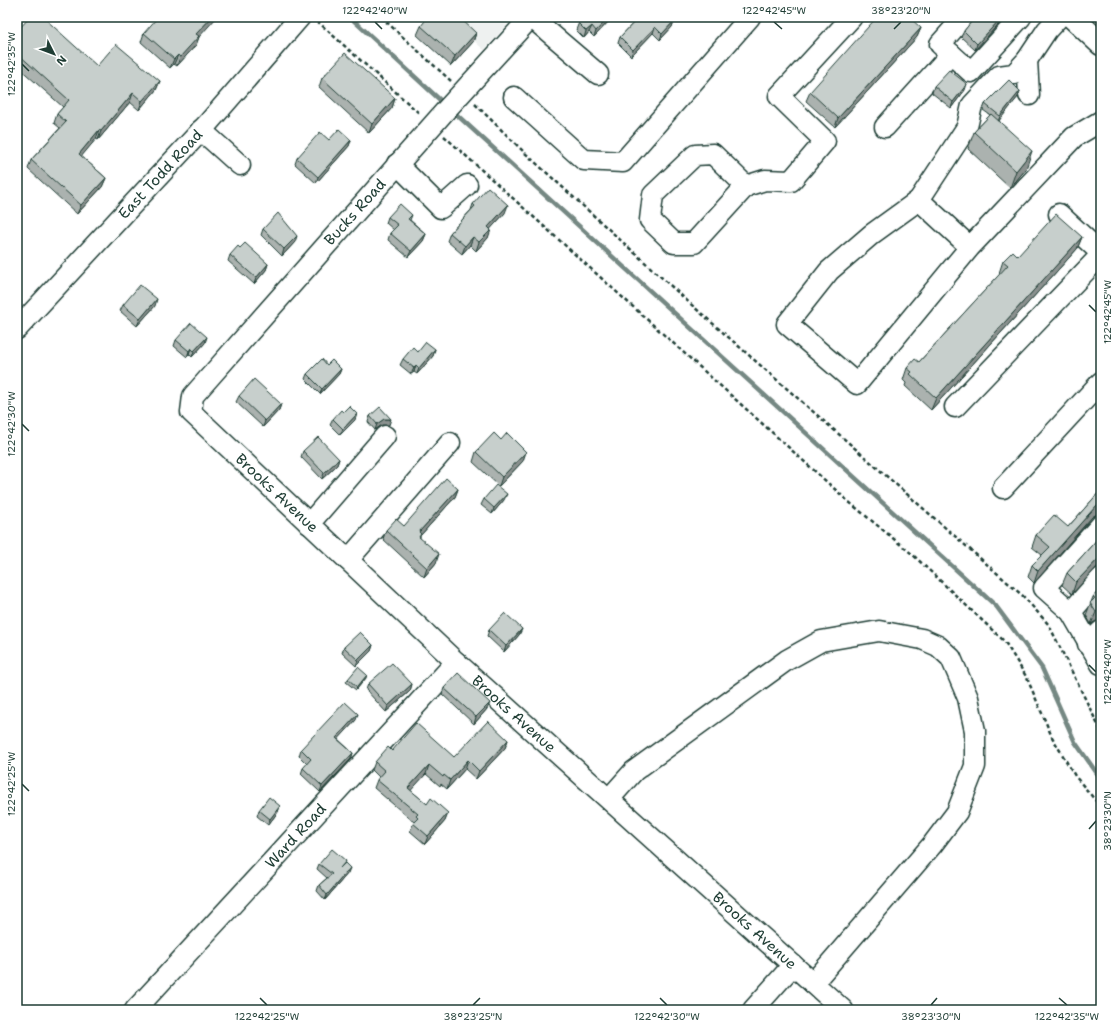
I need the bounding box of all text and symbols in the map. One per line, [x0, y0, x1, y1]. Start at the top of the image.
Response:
text: 122°42'40"W [342, 4, 408, 17]
text: 122°42'45"W [742, 4, 807, 17]
text: 38°23'20"N [871, 4, 931, 17]
text: 122°42'35"W [5, 31, 18, 96]
north arrow [34, 34, 74, 74]
text: N [52, 52, 70, 69]
street label: East Todd Road [114, 125, 207, 223]
street label: Bucks Road [320, 174, 391, 250]
text: 122°42'45"W [1101, 279, 1114, 344]
text: 122°42'30"W [5, 391, 18, 457]
street label: Brooks Avenue [231, 449, 323, 537]
text: 122°42'40"W [1101, 639, 1114, 705]
street label: Brooks Avenue [467, 671, 560, 757]
text: 122°42'25"W [5, 751, 18, 816]
text: 38°23'30"N [1101, 791, 1114, 851]
street label: Ward Road [261, 799, 331, 873]
street label: Brooks Avenue [708, 887, 801, 974]
text: 122°42'25"W [235, 1010, 300, 1023]
text: 38°23'25"N [444, 1010, 502, 1023]
text: 122°42'30"W [634, 1010, 700, 1023]
text: 38°23'30"N [901, 1010, 961, 1023]
text: 122°42'35"W [1035, 1010, 1100, 1023]

